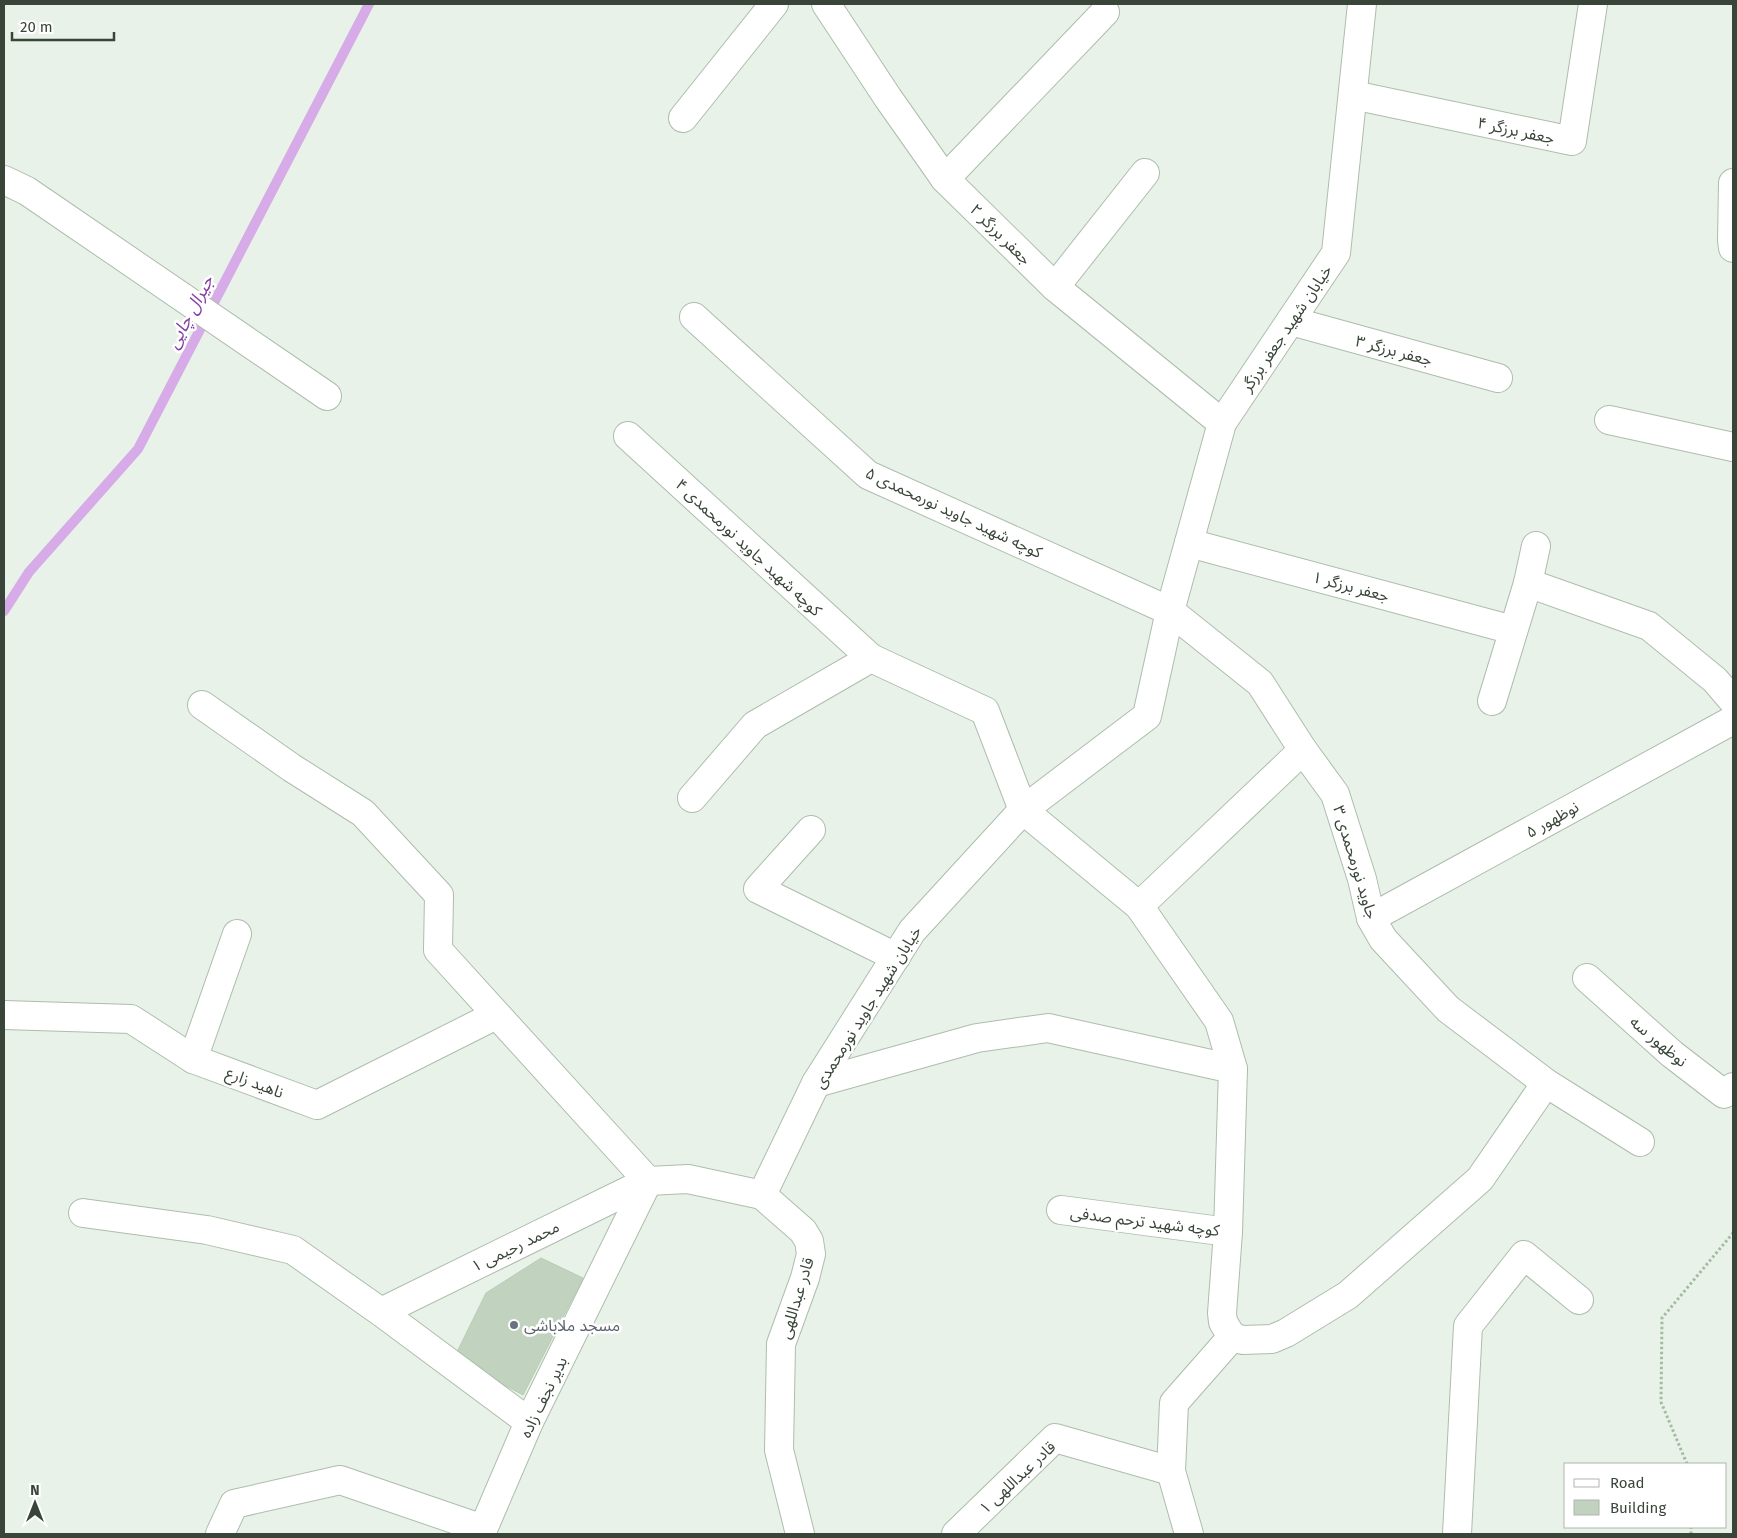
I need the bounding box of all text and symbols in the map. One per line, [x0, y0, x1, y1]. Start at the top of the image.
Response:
scale bar [12, 10, 115, 42]
text: 20 m [20, 18, 53, 36]
street label: جعفر برزگر ۴ [1476, 113, 1556, 148]
street label: جعفر برزگر ۲ [966, 200, 1035, 269]
street label: خیابان شهید جعفر برزگر [1236, 261, 1336, 396]
water label: جیرال چایی [162, 271, 220, 353]
street label: جعفر برزگر ۳ [1354, 331, 1434, 370]
street label: کوچه شهید جاوید نورمحمدی ۵ [862, 463, 1046, 563]
street label: کوچه شهید جاوید نورمحمدی ۴ [671, 475, 826, 621]
street label: جعفر برزگر ۱ [1311, 567, 1391, 606]
street label: نوظهور ۵ [1522, 797, 1582, 842]
street label: جاوید نورمحمدی ۳ [1329, 803, 1382, 921]
street label: خیابان شهید جاوید نورمحمدی [810, 923, 925, 1092]
street label: نوظهور سه [1626, 1012, 1691, 1071]
street label: ناهید زارع [222, 1063, 286, 1105]
street label: کوچه شهید ترحم صدفی [1069, 1203, 1221, 1243]
street label: محمد رحیمی ۱ [468, 1217, 562, 1276]
street label: قادر عبداللهی [775, 1255, 818, 1341]
place label: مسجد ملاباشی [524, 1316, 620, 1335]
marker: مسجد ملاباشی [508, 1319, 520, 1331]
street label: بدیر نجف زاده [516, 1354, 571, 1441]
street label: قادر عبداللهی ۱ [975, 1437, 1060, 1518]
legend [1564, 1463, 1727, 1528]
text: Road [1610, 1474, 1645, 1492]
north arrow [10, 1478, 60, 1528]
text: N [30, 1482, 40, 1499]
text: Building [1610, 1499, 1666, 1517]

